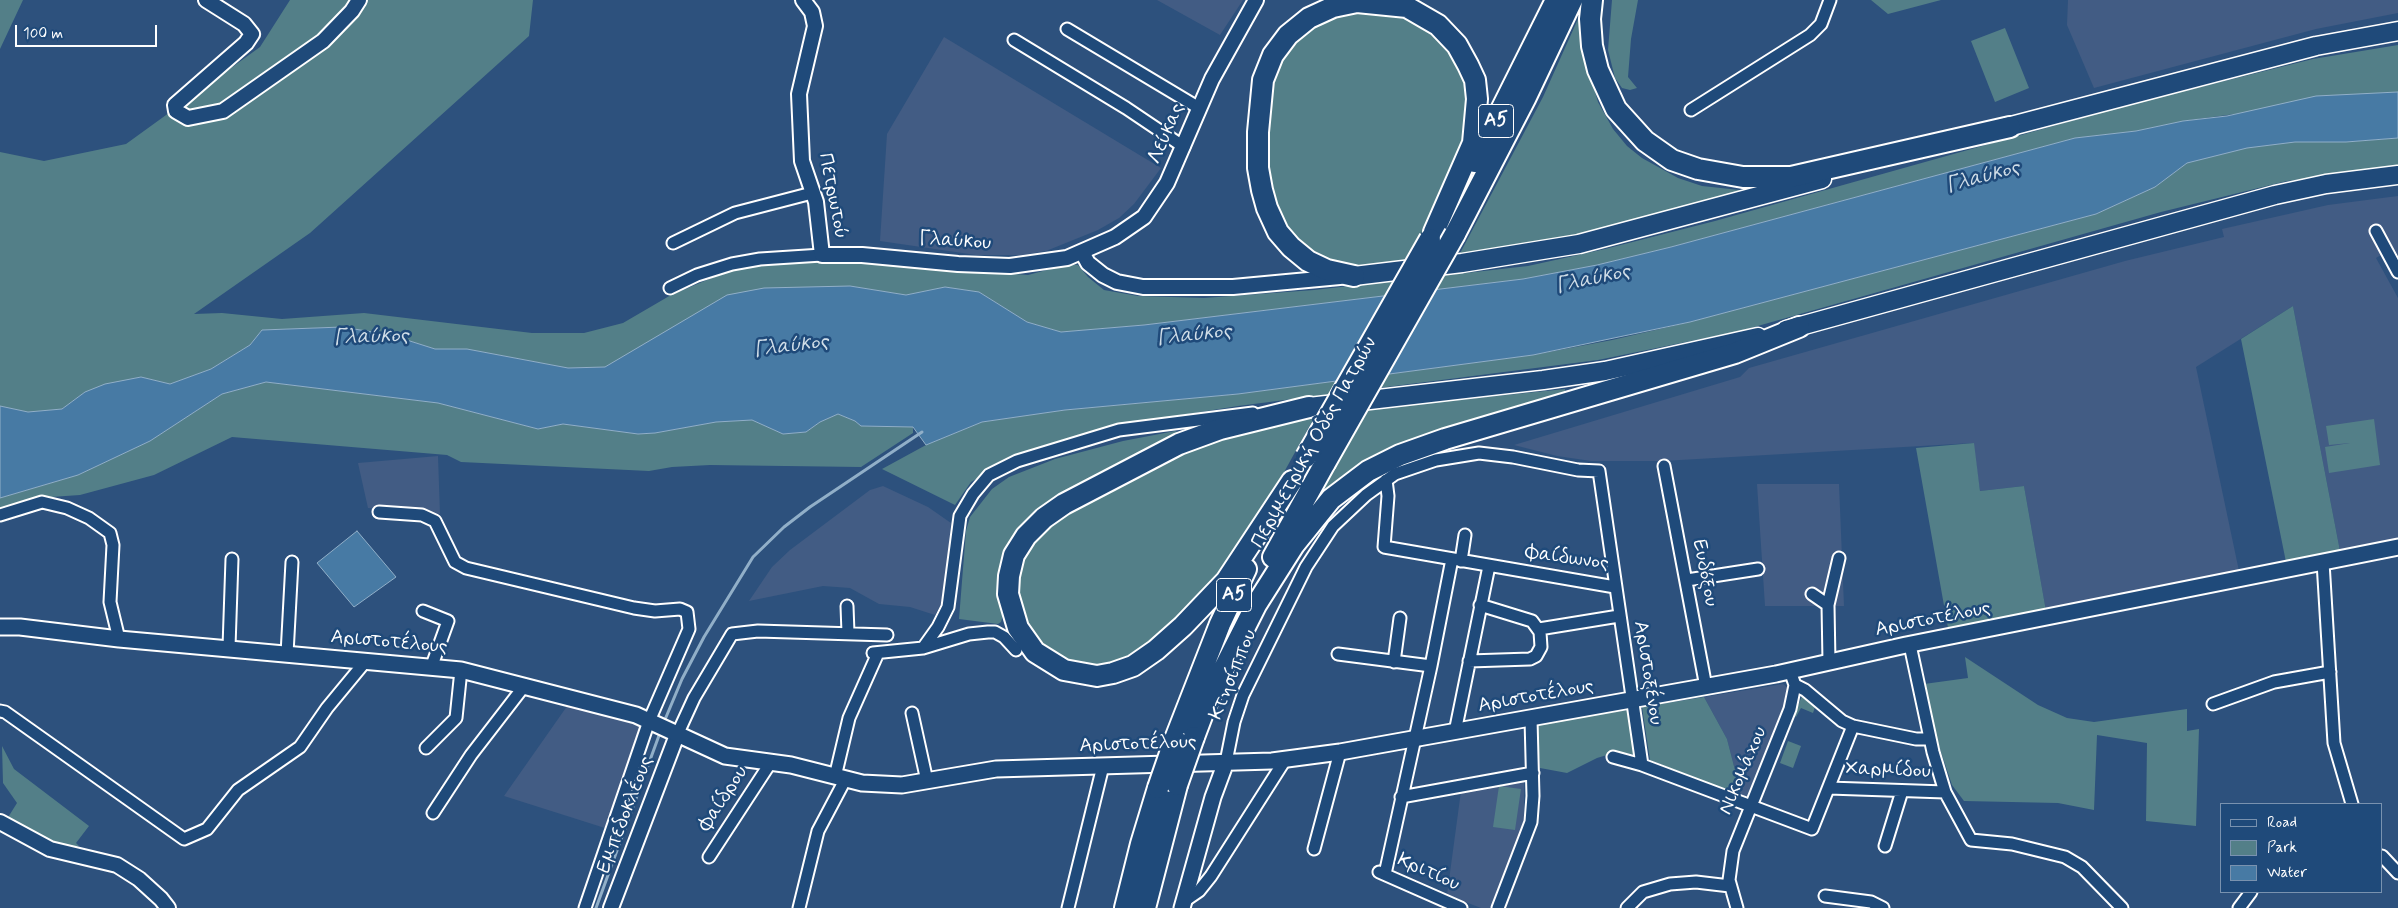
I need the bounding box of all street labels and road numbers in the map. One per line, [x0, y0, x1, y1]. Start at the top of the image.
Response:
street label: Λεύκας [1144, 100, 1190, 168]
road number: Α5 [1478, 104, 1514, 138]
street label: Πετρωτού [812, 151, 852, 241]
street label: Γλαύκου [918, 228, 992, 256]
street label: Περιμετρική Οδός Πατρών [1247, 333, 1383, 553]
street label: Ευδόξου [1686, 537, 1722, 609]
street label: Φαίδωνος [1524, 541, 1610, 577]
road number: Α5 [1216, 578, 1252, 612]
street label: Αριστοτέλους [1873, 597, 1993, 643]
street label: Αριστοξένου [1627, 619, 1667, 727]
street label: Αριστοτέλους [330, 626, 448, 660]
street label: Κτησίππου [1205, 626, 1263, 724]
street label: Αριστοτέλους [1476, 675, 1596, 719]
street label: Νικομάχου [1715, 723, 1773, 819]
street label: Αριστοτέλους [1079, 731, 1197, 759]
street label: Εμπεδοκλέους [593, 753, 659, 877]
street label: Χαρμίδου [1845, 758, 1931, 784]
street label: Φαίδρου [694, 762, 754, 836]
street label: Κριτίου [1393, 849, 1463, 897]

